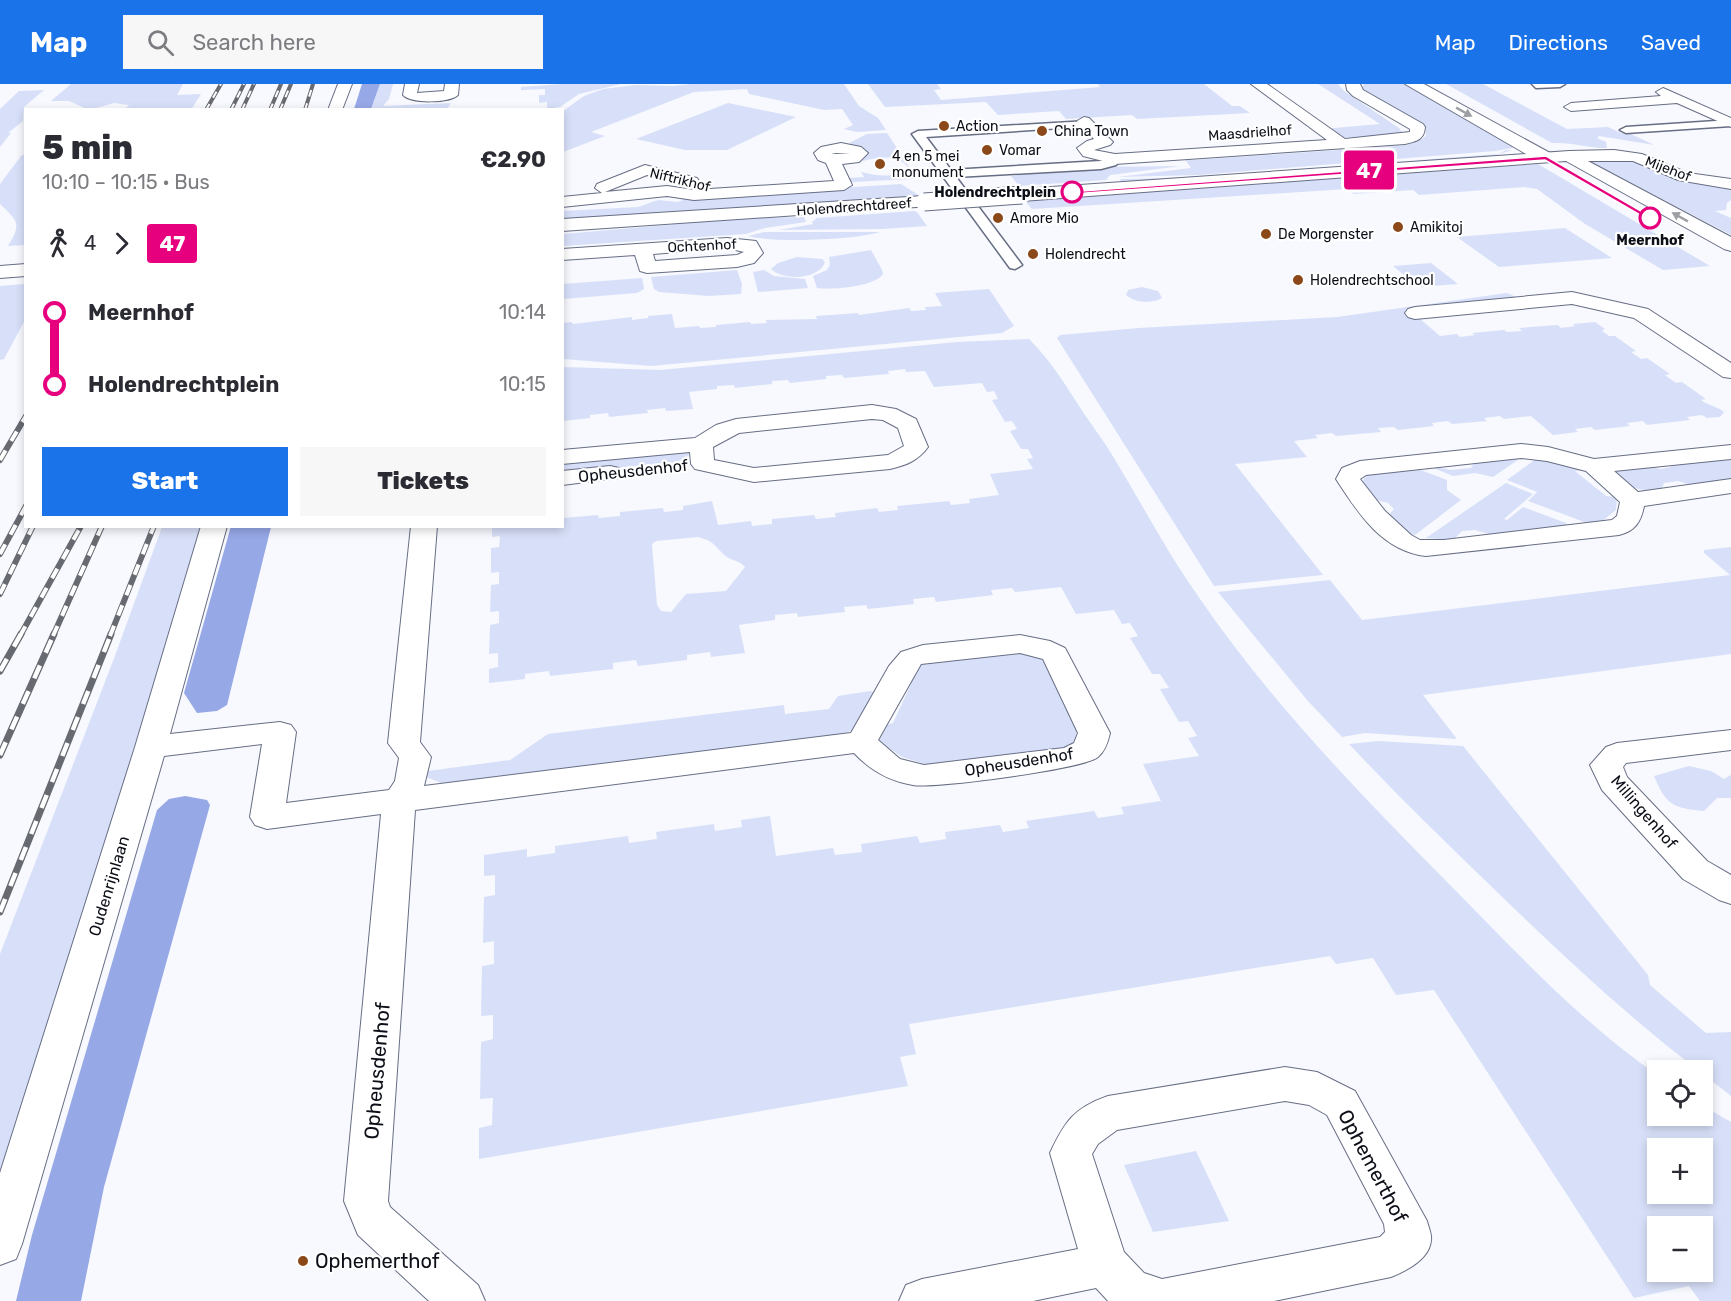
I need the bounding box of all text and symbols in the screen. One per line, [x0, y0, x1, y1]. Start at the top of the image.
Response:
search box [123, 15, 543, 69]
text: Map [30, 26, 87, 59]
icon: search [144, 26, 177, 59]
text: Search here [192, 29, 316, 56]
text: Map [1435, 30, 1476, 55]
text: Directions [1509, 30, 1608, 55]
text: Saved [1641, 30, 1701, 55]
one-way arrow [1456, 107, 1473, 117]
place label: Action [956, 118, 998, 135]
marker: Action [937, 119, 951, 133]
street label: Maasdrielhof [1208, 122, 1293, 144]
place label: China Town [1054, 123, 1129, 140]
marker: China Town [1035, 124, 1049, 138]
text: 5 min [42, 128, 133, 167]
place label: Vomar [999, 142, 1042, 159]
marker: Vomar [980, 143, 994, 157]
text: €2.90 [480, 146, 546, 173]
place label: 4 en 5 mei monument [892, 148, 964, 181]
line badge: 47 [1342, 150, 1396, 190]
street label: Mijehof [1643, 153, 1694, 186]
marker: 4 en 5 mei monument [873, 157, 887, 171]
text: 47 [1356, 158, 1382, 183]
street label: Niftrikhof [648, 164, 713, 196]
text: 10:10 – 10:15 · Bus [42, 170, 210, 194]
marker: Holendrechtplein [1061, 181, 1083, 203]
place label: Holendrechtplein [934, 184, 1056, 201]
street label: Holendrechtdreef [796, 194, 913, 219]
marker: Meernhof [1639, 207, 1661, 229]
place label: Amore Mio [1010, 210, 1079, 227]
marker: Amore Mio [991, 211, 1005, 225]
one-way arrow [1671, 212, 1688, 222]
place label: Amikitoj [1410, 219, 1463, 236]
marker: Amikitoj [1391, 220, 1405, 234]
place label: De Morgenster [1278, 226, 1374, 243]
icon: walk [42, 227, 75, 260]
icon: forward [105, 227, 138, 260]
marker: De Morgenster [1259, 227, 1273, 241]
text: 4 [84, 231, 96, 255]
text: 47 [159, 231, 185, 256]
place label: Meernhof [1616, 232, 1684, 249]
street label: Ochtenhof [667, 236, 738, 256]
place label: Holendrecht [1045, 246, 1126, 263]
marker: Holendrecht [1026, 247, 1040, 261]
place label: Holendrechtschool [1310, 272, 1434, 289]
marker: Holendrechtschool [1291, 273, 1305, 287]
text: Meernhof [88, 299, 194, 326]
text: 10:14 [499, 300, 546, 324]
text: Holendrechtplein [88, 371, 279, 398]
text: 10:15 [499, 372, 546, 396]
button: Start [42, 447, 288, 516]
button: Tickets [300, 447, 546, 516]
street label: Opheusdenhof [577, 456, 690, 486]
street label: Opheusdenhof [963, 744, 1076, 780]
street label: Millingenhof [1607, 771, 1682, 853]
street label: Oudenrijnlaan [85, 834, 133, 938]
street label: Opheusdenhof [359, 1001, 395, 1141]
map controls [1647, 1060, 1713, 1282]
button: locate [1647, 1060, 1713, 1126]
street label: Ophemerthof [1333, 1105, 1413, 1227]
button: + [1647, 1138, 1713, 1204]
button: − [1647, 1216, 1713, 1282]
place label: Ophemerthof [315, 1249, 440, 1273]
marker: Ophemerthof [296, 1254, 310, 1268]

